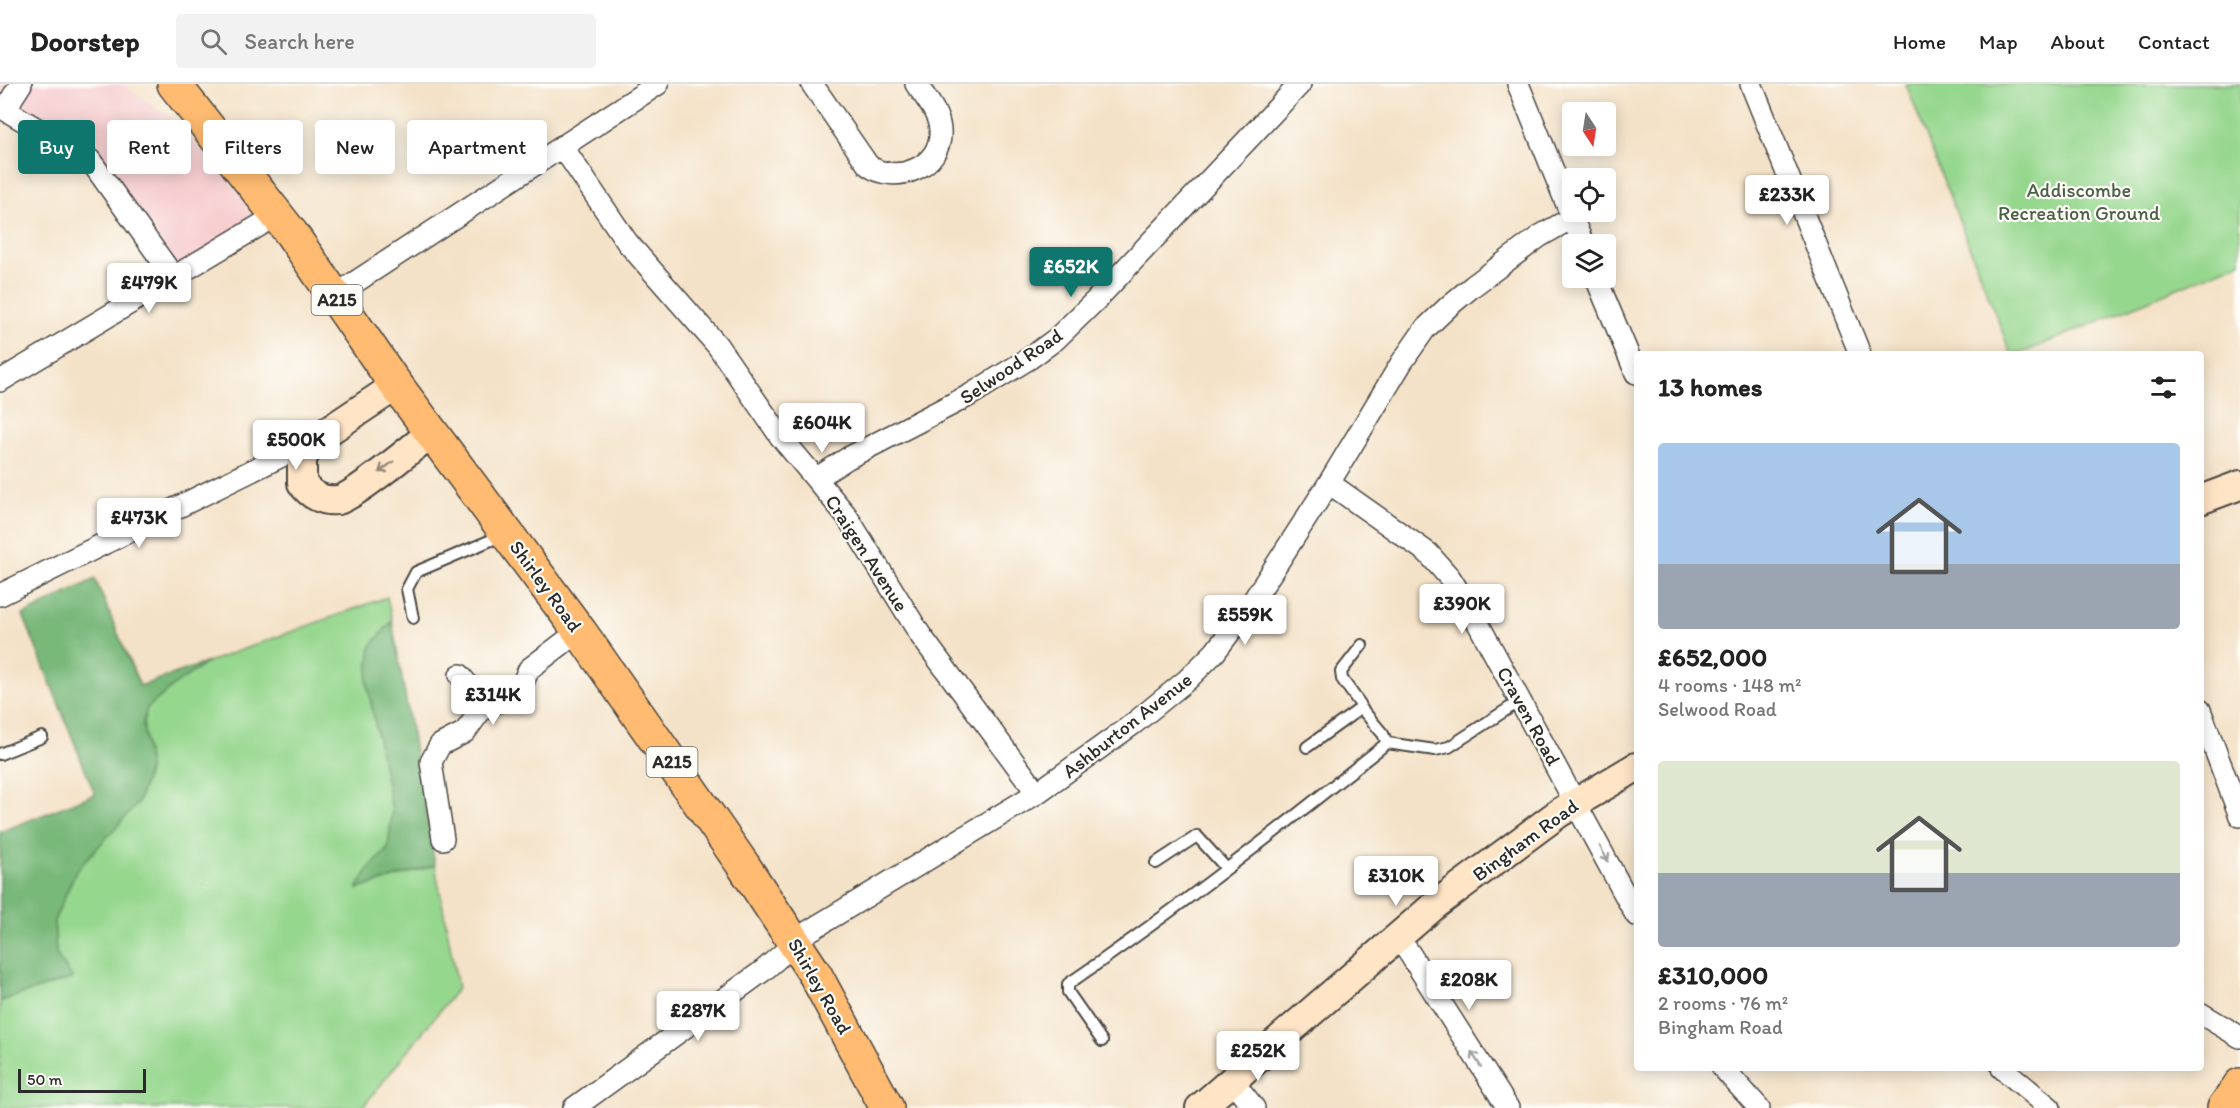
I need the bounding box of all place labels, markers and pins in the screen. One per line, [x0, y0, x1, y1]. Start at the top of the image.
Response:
pin: £233K [1745, 175, 1829, 226]
pin: £652K [1029, 247, 1113, 298]
pin: £479K [107, 263, 191, 314]
pin: £604K [780, 403, 864, 454]
pin: £500K [254, 420, 338, 471]
pin: £473K [97, 498, 181, 549]
pin: £390K [1420, 584, 1504, 635]
pin: £559K [1203, 595, 1287, 646]
pin: £314K [451, 675, 535, 726]
pin: £310K [1354, 856, 1438, 907]
pin: £208K [1427, 960, 1511, 1011]
pin: £287K [656, 991, 740, 1042]
pin: £252K [1216, 1031, 1300, 1082]

